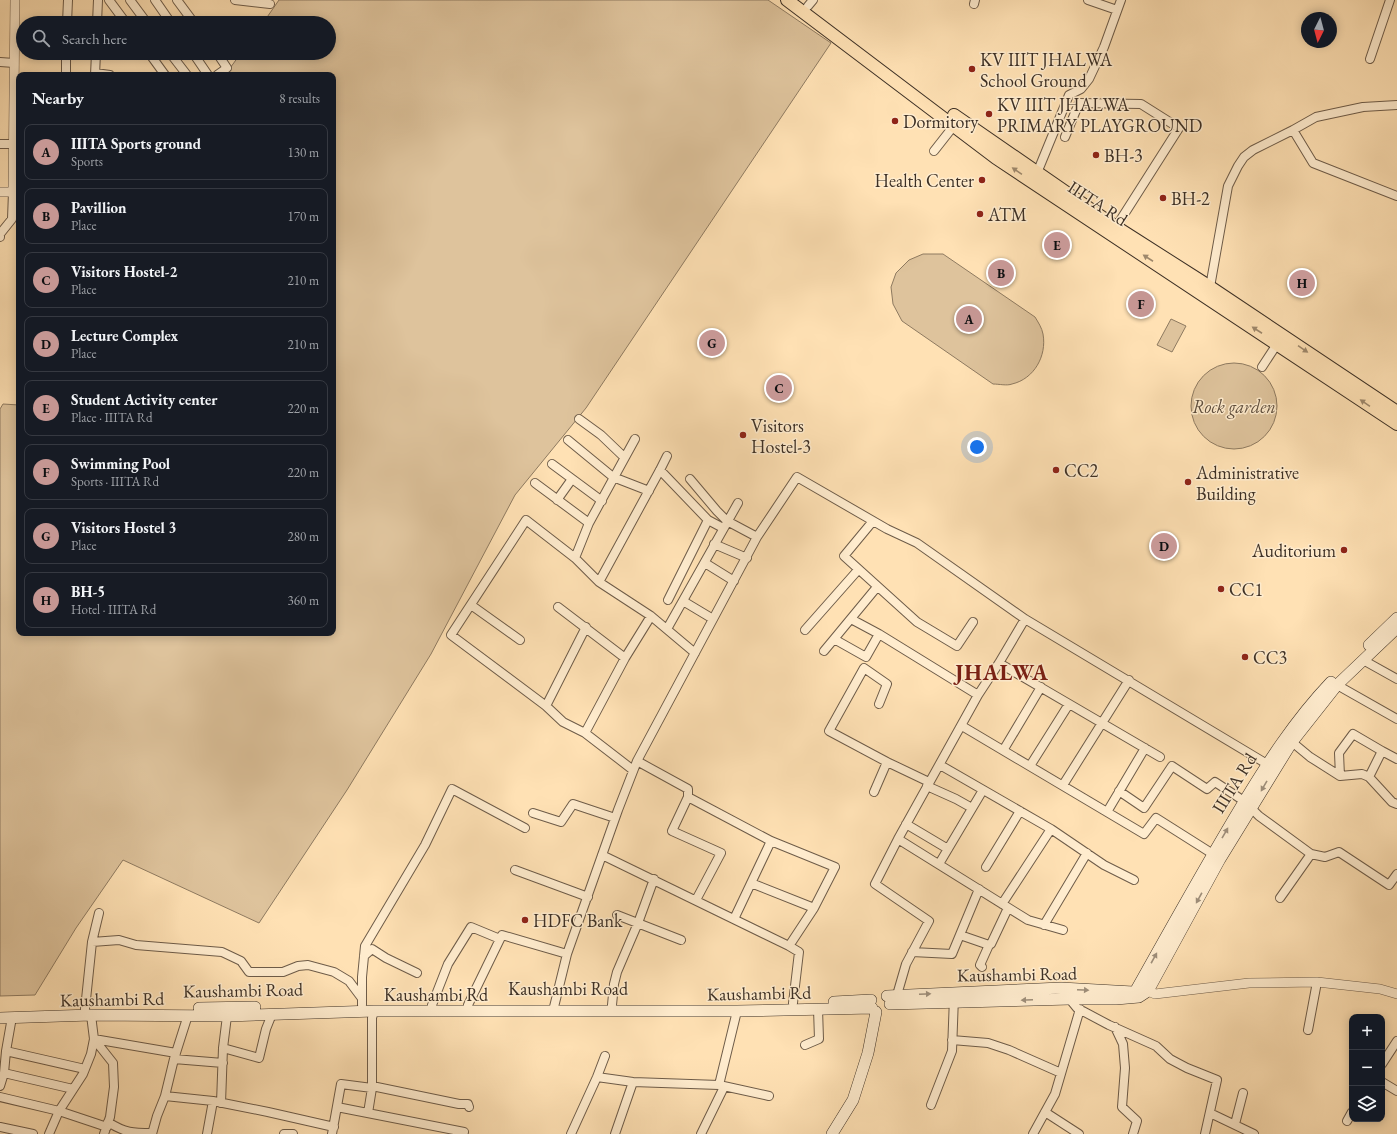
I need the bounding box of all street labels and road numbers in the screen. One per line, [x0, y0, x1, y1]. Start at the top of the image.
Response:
street label: IIITA Rd [1064, 175, 1133, 231]
street label: IIITA Rd [1207, 748, 1262, 817]
street label: Kaushambi Road [957, 961, 1078, 987]
street label: Kaushambi Road [183, 977, 304, 1003]
street label: Kaushambi Road [508, 977, 629, 1000]
street label: Kaushambi Rd [707, 981, 812, 1005]
street label: Kaushambi Rd [384, 983, 489, 1006]
street label: Kaushambi Rd [60, 987, 165, 1011]

